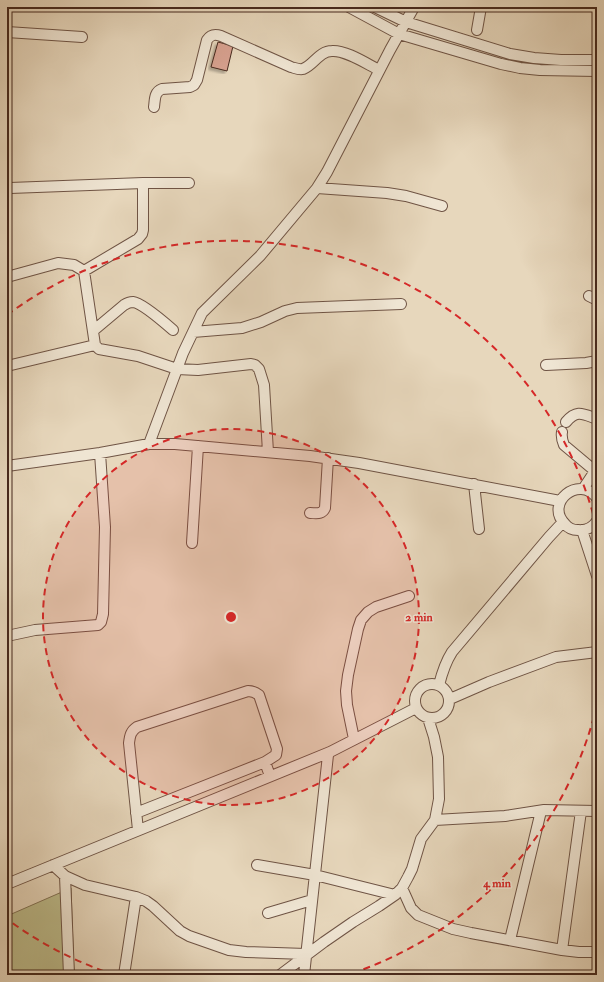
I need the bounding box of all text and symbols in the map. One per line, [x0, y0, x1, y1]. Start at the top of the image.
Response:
centre of rings [224, 610, 238, 624]
text: 2 min [405, 610, 433, 625]
text: 4 min [482, 876, 512, 891]

